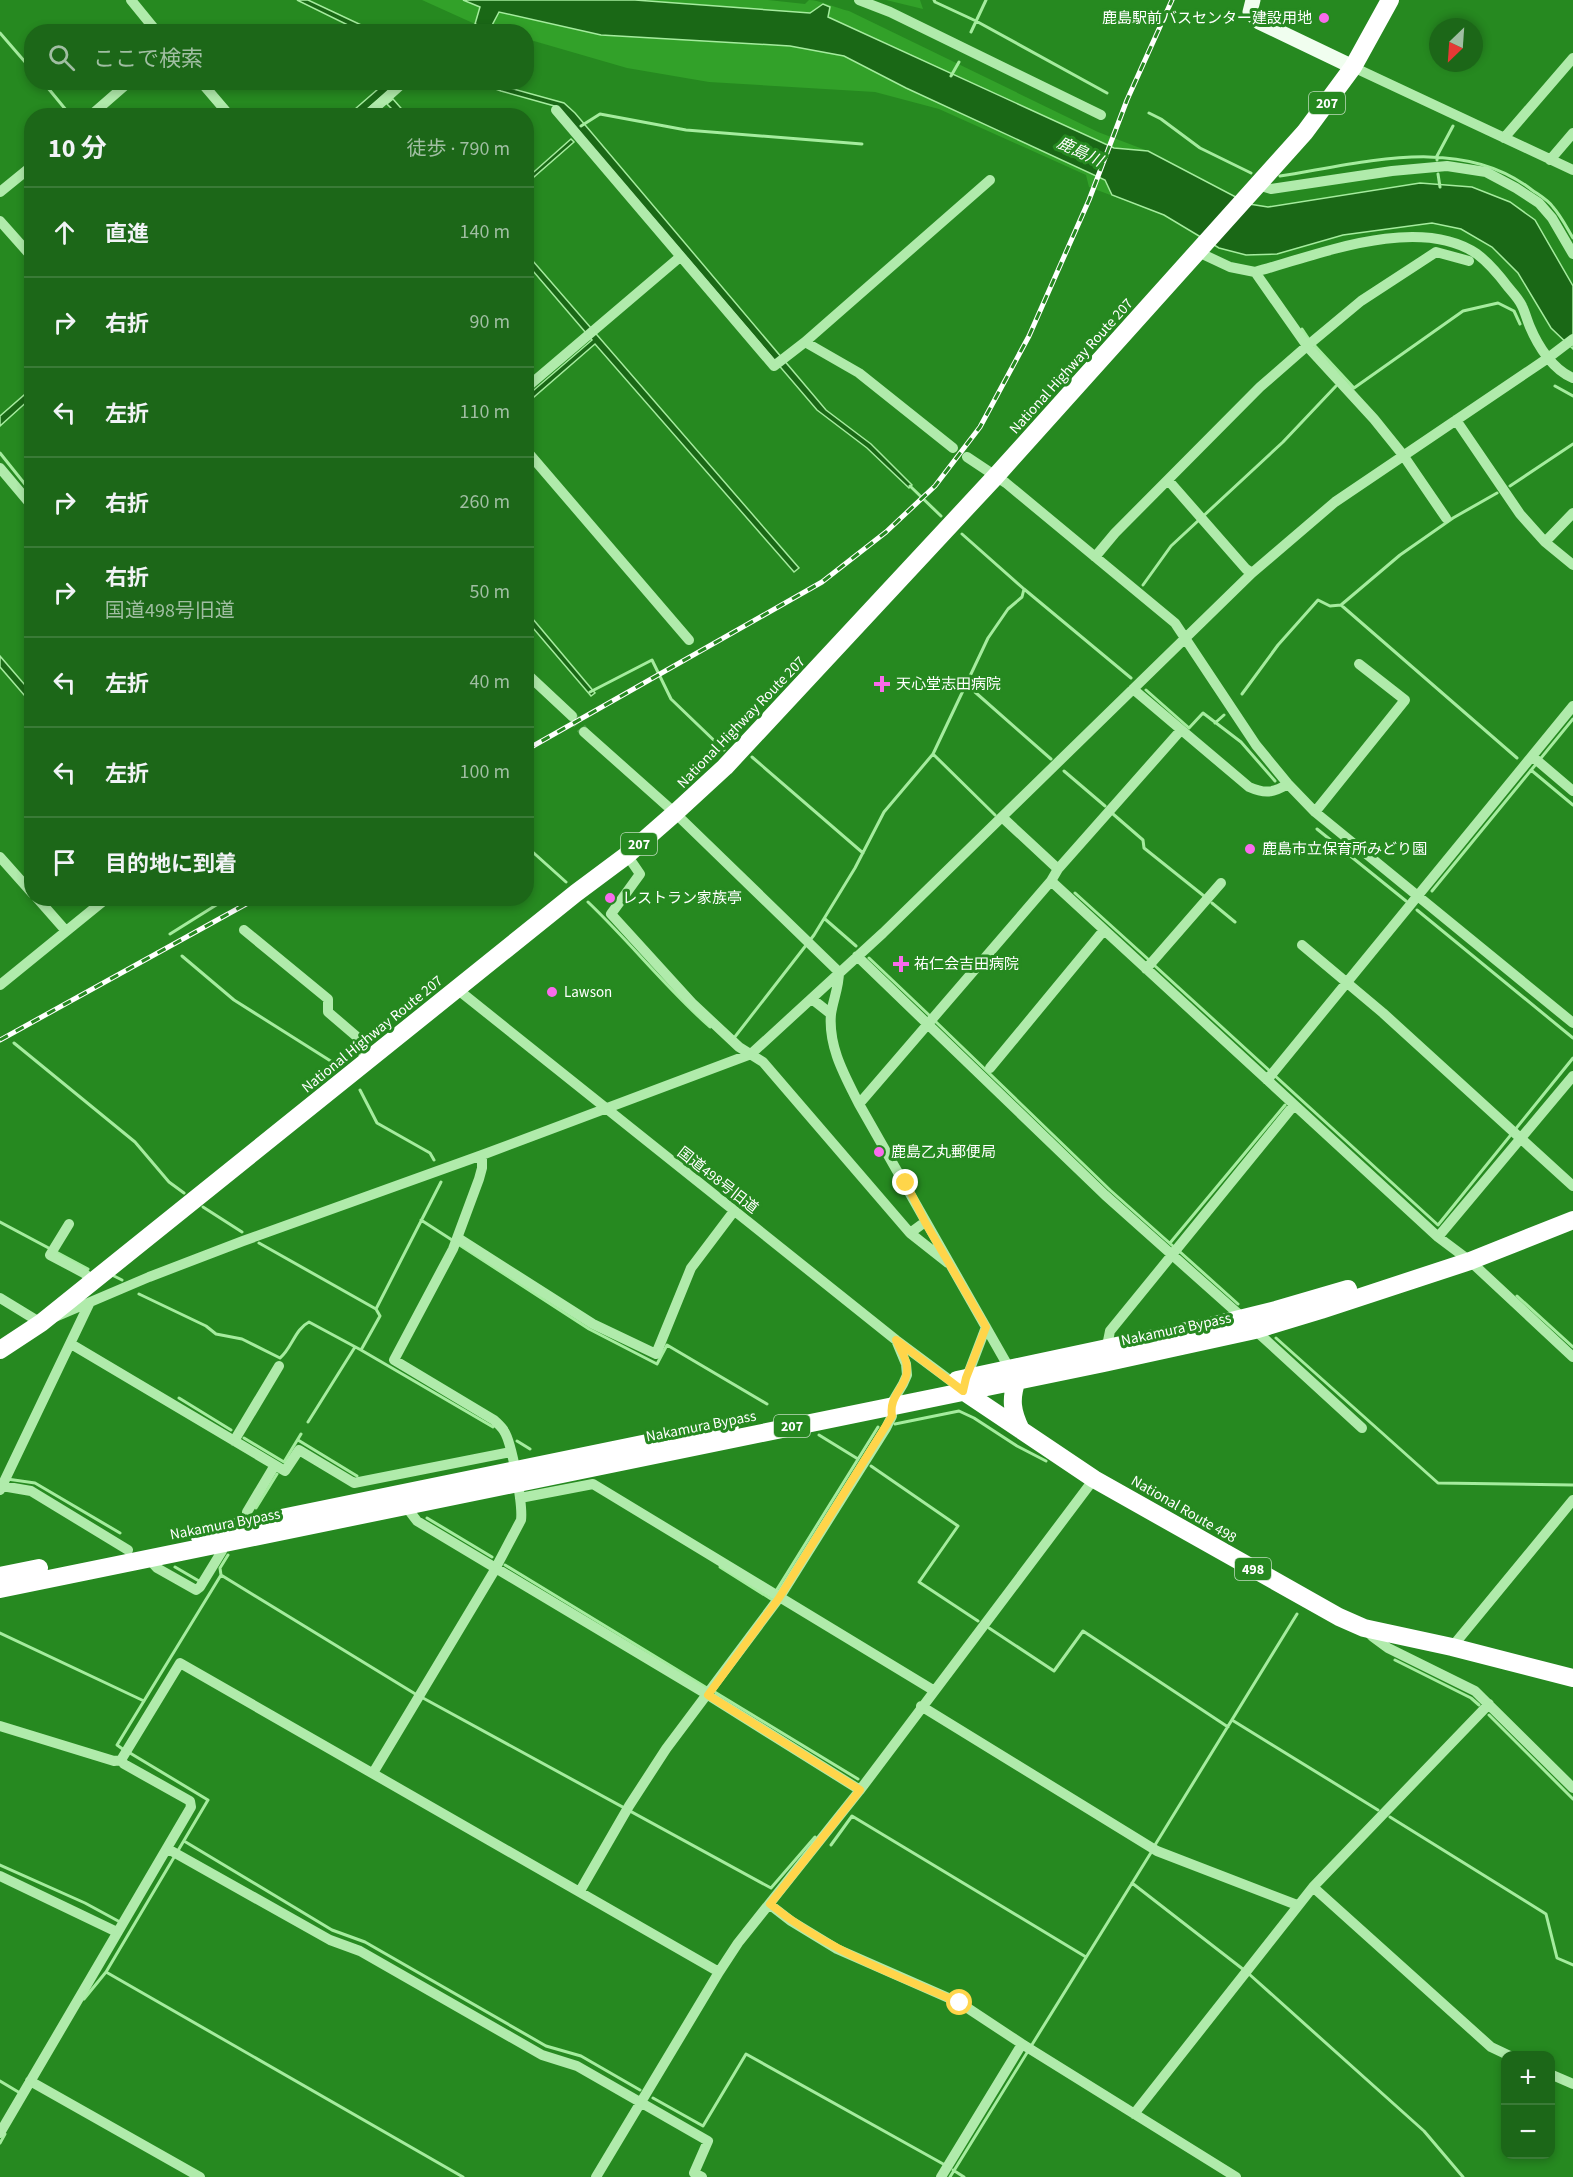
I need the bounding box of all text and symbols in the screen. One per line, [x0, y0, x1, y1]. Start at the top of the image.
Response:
place label: 鹿島駅前バスセンター建設用地 [1102, 8, 1312, 29]
marker: 鹿島駅前バスセンター建設用地 [1317, 11, 1331, 25]
north arrow [1429, 18, 1483, 72]
search box [24, 24, 534, 90]
icon: search [45, 41, 78, 74]
text: ここで検索 [93, 43, 203, 75]
road number: 207 [1309, 92, 1345, 114]
text: 10 分 [48, 130, 107, 167]
water label: 鹿島川 [1053, 132, 1108, 173]
text: 徒歩 · 790 m [407, 135, 510, 163]
icon: ahead [48, 216, 81, 249]
text: 直進 [105, 218, 149, 250]
text: 140 m [460, 218, 510, 246]
street label: National Highway Route 207 [1005, 294, 1138, 439]
icon: right [48, 306, 81, 339]
text: 右折 [105, 308, 149, 340]
text: 90 m [470, 308, 510, 336]
icon: left [48, 396, 81, 429]
text: 左折 [105, 398, 149, 430]
text: 110 m [460, 398, 510, 426]
icon: right [48, 486, 81, 519]
text: 右折 [105, 488, 149, 520]
text: 260 m [460, 488, 510, 516]
text: 右折 [105, 562, 149, 594]
icon: right [48, 576, 81, 609]
text: 50 m [470, 578, 510, 606]
text: 国道498号旧道 [105, 597, 235, 625]
street label: National Highway Route 207 [673, 652, 810, 793]
icon: left [48, 666, 81, 699]
text: 左折 [105, 668, 149, 700]
text: 40 m [470, 668, 510, 696]
place label: 天心堂志田病院 [896, 674, 1001, 695]
marker: 天心堂志田病院 [873, 675, 891, 693]
icon: left [48, 756, 81, 789]
text: 左折 [105, 758, 149, 790]
text: 100 m [460, 758, 510, 786]
road number: 207 [621, 833, 657, 855]
place label: 鹿島市立保育所みどり園 [1262, 839, 1427, 860]
marker: 鹿島市立保育所みどり園 [1243, 842, 1257, 856]
icon: arrive [48, 846, 81, 879]
text: 目的地に到着 [105, 848, 237, 880]
place label: レストラン家族亭 [622, 888, 742, 909]
marker: レストラン家族亭 [603, 891, 617, 905]
place label: 祐仁会吉田病院 [914, 954, 1019, 975]
marker: 祐仁会吉田病院 [892, 955, 910, 973]
street label: National Highway Route 207 [297, 971, 447, 1098]
place label: Lawson [564, 982, 612, 1003]
marker: Lawson [545, 985, 559, 999]
street label: 国道498号旧道 [673, 1142, 763, 1219]
place label: 鹿島乙丸郵便局 [891, 1142, 996, 1163]
marker: 鹿島乙丸郵便局 [872, 1145, 886, 1159]
route end [892, 1169, 918, 1195]
street label: Nakamura Bypass [1119, 1308, 1233, 1351]
street label: Nakamura Bypass [644, 1405, 758, 1447]
road number: 207 [774, 1415, 810, 1437]
street label: National Route 498 [1127, 1471, 1240, 1548]
street label: Nakamura Bypass [168, 1503, 282, 1545]
road number: 498 [1235, 1558, 1271, 1580]
route start [946, 1989, 972, 2015]
map controls [1501, 2051, 1555, 2159]
button: + [1501, 2051, 1555, 2105]
button: − [1501, 2105, 1555, 2159]

